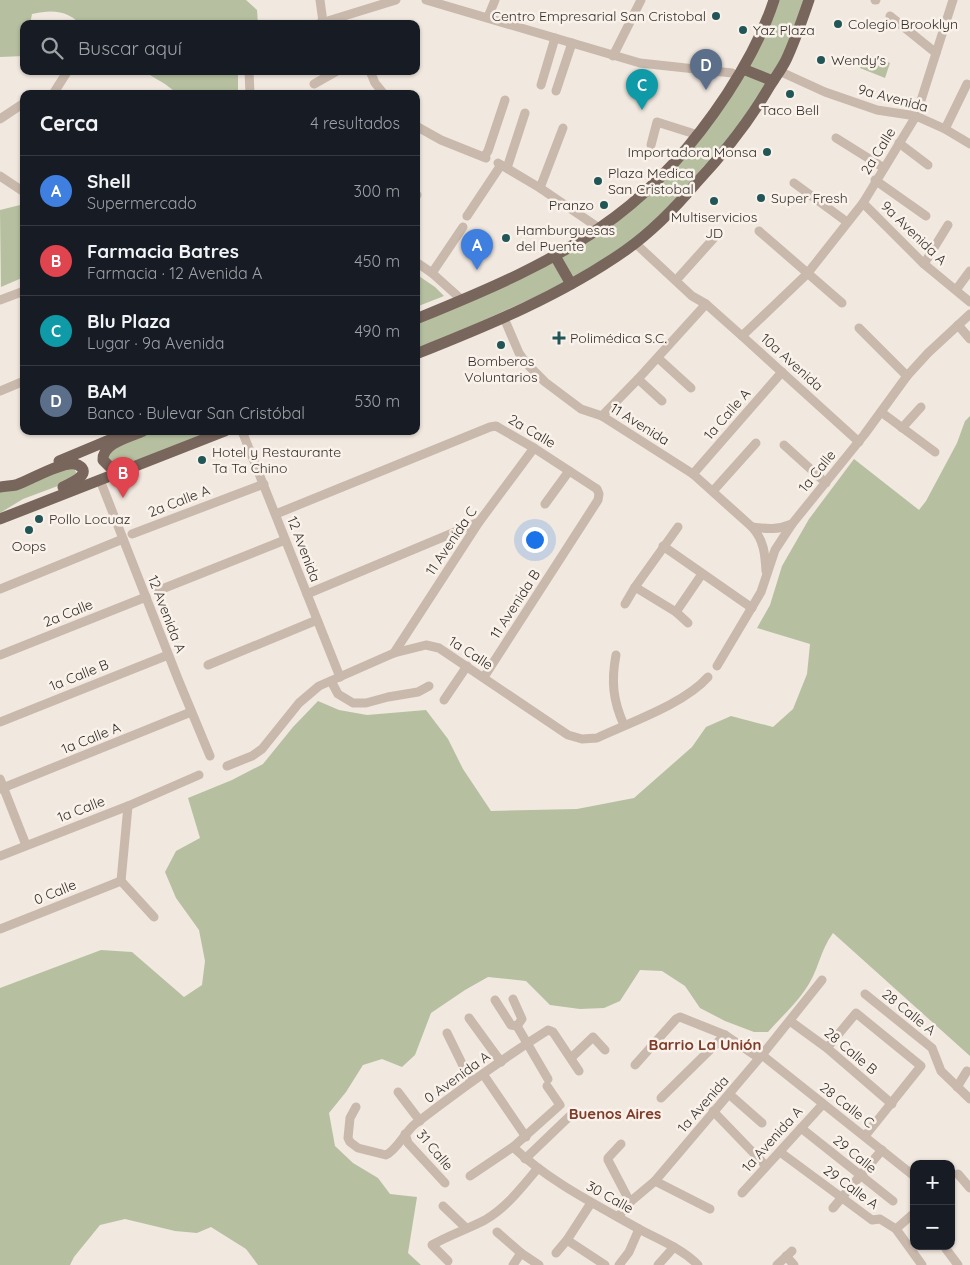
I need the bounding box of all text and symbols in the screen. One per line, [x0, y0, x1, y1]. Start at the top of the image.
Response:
place label: Centro Empresarial San Cristobal [492, 7, 706, 25]
marker: Centro Empresarial San Cristobal [710, 10, 722, 22]
place label: Colegio Brooklyn [848, 15, 958, 33]
marker: Colegio Brooklyn [832, 18, 844, 30]
search box [20, 20, 420, 75]
place label: Yaz Plaza [753, 21, 815, 39]
marker: Yaz Plaza [737, 24, 749, 36]
icon: search [38, 34, 66, 62]
text: Buscar aquí [78, 36, 182, 60]
pin: D [690, 49, 722, 90]
place label: Wendy's [831, 51, 886, 69]
marker: Wendy's [815, 54, 827, 66]
pin: C [626, 69, 658, 110]
street label: 9a Avenida [856, 80, 930, 116]
marker: Taco Bell [784, 88, 796, 100]
place label: Taco Bell [761, 101, 819, 119]
text: Cerca [40, 110, 98, 136]
text: 4 resultados [310, 113, 400, 133]
street label: 2a Calle [857, 124, 899, 178]
place label: Importadora Monsa [627, 143, 757, 161]
marker: Importadora Monsa [761, 146, 773, 158]
place label: Plaza Medica San Cristobal [608, 164, 694, 198]
text: Shell [87, 169, 131, 193]
marker: Plaza Medica San Cristobal [592, 175, 604, 187]
text: A [51, 181, 61, 201]
text: 300 m [354, 181, 400, 201]
place label: Super Fresh [771, 189, 848, 207]
marker: Super Fresh [755, 192, 767, 204]
text: Supermercado [87, 193, 197, 213]
marker: Multiservicios JD [708, 195, 720, 207]
place label: Pranzo [549, 196, 594, 214]
street label: 9a Avenida A [877, 197, 951, 269]
marker: Pranzo [598, 199, 610, 211]
place label: Multiservicios JD [671, 208, 757, 242]
place label: Hamburguesas del Puente [516, 221, 615, 255]
pin: A [461, 229, 493, 270]
marker: Hamburguesas del Puente [500, 232, 512, 244]
text: Farmacia Batres [87, 239, 239, 263]
text: B [51, 251, 61, 271]
text: 450 m [354, 251, 400, 271]
text: Farmacia · 12 Avenida A [87, 263, 262, 283]
text: Blu Plaza [87, 309, 171, 333]
text: C [51, 321, 61, 341]
text: 490 m [354, 321, 400, 341]
place label: Polimédica S.C. [570, 329, 667, 347]
street label: 10a Avenida [757, 329, 827, 395]
marker: Polimédica S.C. [552, 331, 566, 345]
text: Lugar · 9a Avenida [87, 333, 224, 353]
marker: Bomberos Voluntarios [495, 339, 507, 351]
place label: Bomberos Voluntarios [464, 352, 538, 386]
text: BAM [87, 379, 127, 403]
street label: 1a Calle A [700, 385, 754, 443]
text: D [50, 391, 62, 411]
text: 530 m [354, 391, 400, 411]
street label: 11 Avenida [607, 399, 673, 449]
text: Banco · Bulevar San Cristóbal [87, 403, 305, 423]
street label: 2a Calle [505, 410, 559, 452]
place label: Hotel y Restaurante Ta Ta Chino [212, 443, 341, 477]
street label: 1a Calle [794, 446, 840, 496]
marker: Hotel y Restaurante Ta Ta Chino [196, 454, 208, 466]
pin: B [107, 457, 139, 498]
street label: 2a Calle A [146, 481, 212, 521]
street label: 11 Avenida C [421, 503, 481, 579]
place label: Pollo Locuaz [49, 510, 131, 528]
marker: Pollo Locuaz [33, 513, 45, 525]
street label: 12 Avenida [283, 514, 325, 584]
marker: Oops [23, 524, 35, 536]
your location [522, 527, 548, 553]
place label: Oops [12, 537, 46, 555]
street label: 11 Avenida B [486, 566, 544, 642]
street label: 12 Avenida A [144, 573, 190, 655]
street label: 2a Calle [41, 595, 96, 631]
street label: 1a Calle [445, 632, 497, 674]
street label: 1a Calle B [47, 655, 111, 695]
street label: 1a Calle A [59, 718, 123, 758]
street label: 1a Calle [55, 792, 107, 826]
street label: 0 Calle [31, 875, 79, 909]
street label: 28 Calle A [879, 985, 939, 1039]
street label: 28 Calle B [821, 1024, 881, 1078]
district label: Barrio La Unión [649, 1035, 761, 1054]
street label: 0 Avenida A [421, 1047, 493, 1107]
street label: 1a Avenida [673, 1072, 733, 1136]
street label: 28 Calle C [816, 1078, 878, 1132]
street label: 1a Avenida A [738, 1102, 806, 1176]
district label: Buenos Aires [569, 1104, 661, 1123]
street label: 31 Calle [413, 1126, 457, 1174]
street label: 29 Calle [829, 1131, 881, 1177]
map controls [910, 1160, 955, 1250]
button: + [910, 1160, 955, 1205]
street label: 29 Calle A [820, 1161, 882, 1213]
street label: 30 Calle [583, 1177, 637, 1217]
button: − [910, 1205, 955, 1250]

